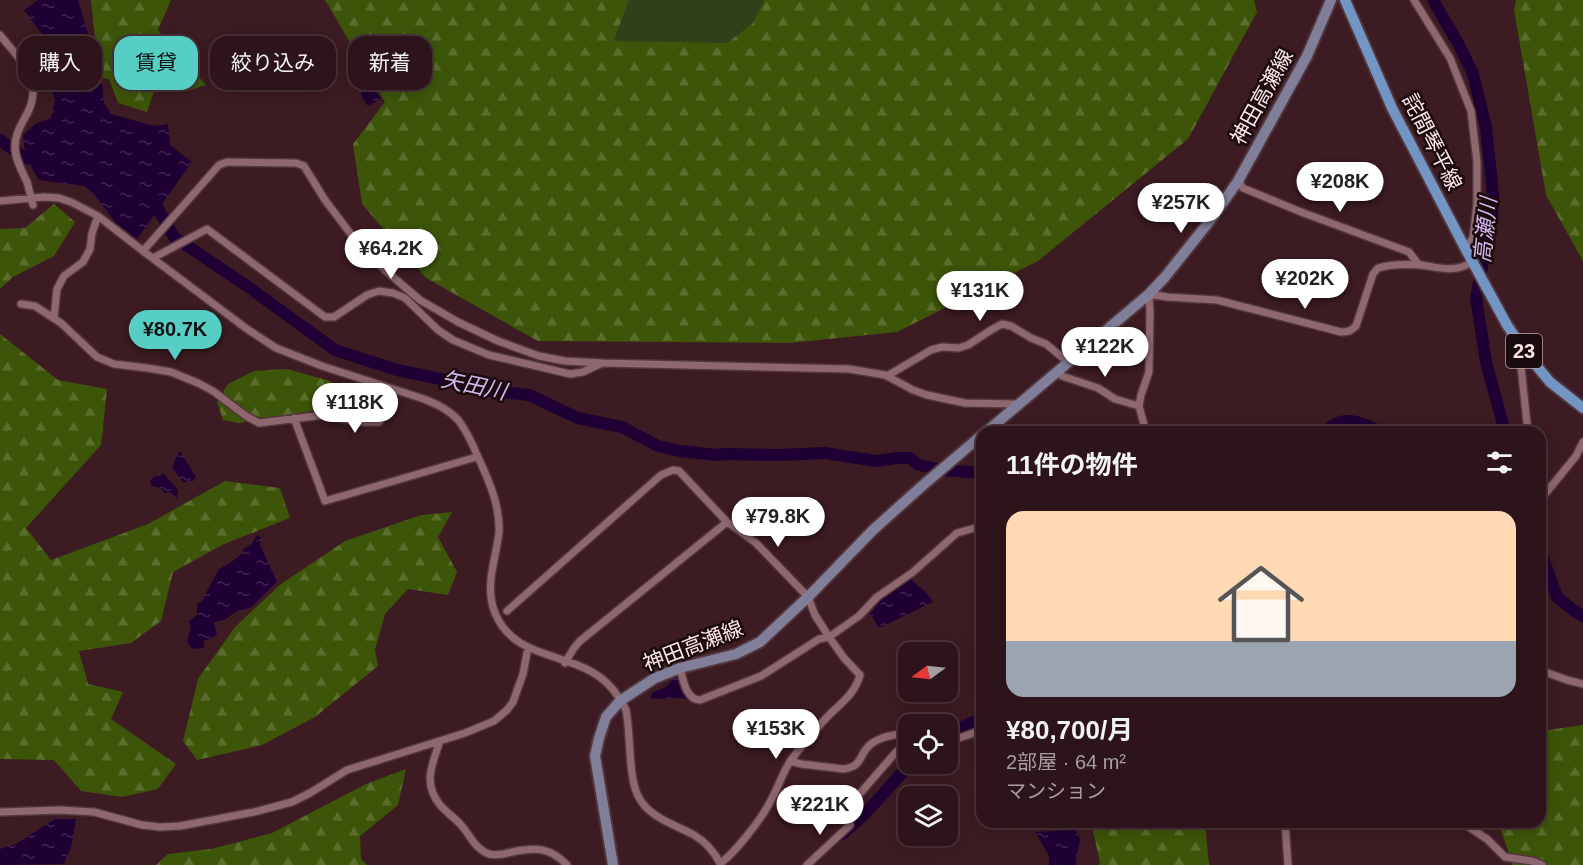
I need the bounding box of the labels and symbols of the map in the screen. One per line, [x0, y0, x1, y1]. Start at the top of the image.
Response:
street label: 神田高瀬線 [1226, 45, 1297, 148]
street label: 詫間琴平線 [1398, 90, 1467, 194]
pin: ¥208K [1298, 162, 1382, 213]
pin: ¥257K [1139, 183, 1223, 234]
water label: 高瀬川 [1470, 194, 1502, 264]
pin: ¥64.2K [342, 229, 440, 280]
pin: ¥202K [1263, 259, 1347, 310]
pin: ¥131K [938, 271, 1022, 322]
pin: ¥80.7K [126, 310, 224, 361]
pin: ¥122K [1063, 327, 1147, 378]
road number: 23 [1506, 334, 1542, 368]
water label: 矢田川 [439, 366, 511, 405]
pin: ¥118K [313, 383, 397, 434]
pin: ¥79.8K [729, 497, 827, 548]
street label: 神田高瀬線 [640, 616, 746, 675]
north arrow [898, 642, 958, 702]
pin: ¥153K [734, 709, 818, 760]
pin: ¥221K [778, 785, 862, 836]

